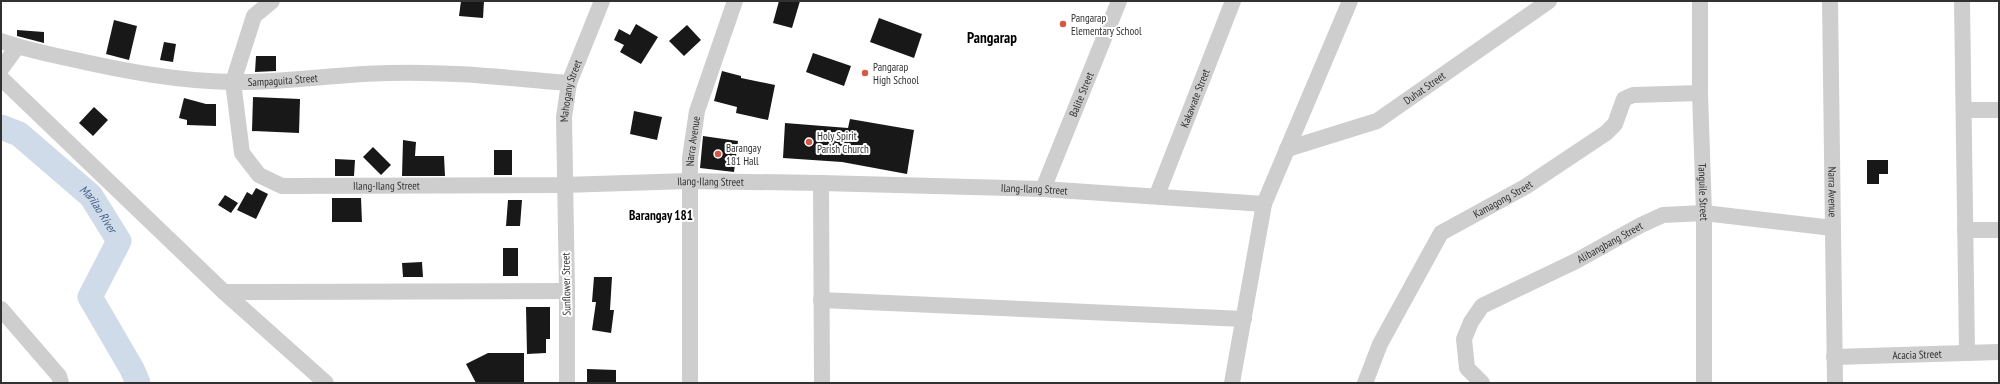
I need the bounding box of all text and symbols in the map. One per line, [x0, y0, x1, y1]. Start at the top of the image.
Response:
place label: Pangarap Elementary School [1071, 11, 1142, 38]
marker: Pangarap Elementary School [1058, 19, 1068, 29]
district label: Pangarap [967, 28, 1017, 47]
street label: Mahogany Street [557, 58, 585, 122]
place label: Pangarap High School [873, 60, 919, 87]
street label: Kakawate Street [1177, 67, 1213, 130]
marker: Pangarap High School [860, 68, 870, 78]
street label: Duhat Street [1401, 68, 1448, 107]
street label: Balite Street [1066, 70, 1097, 119]
street label: Sampaguita Street [248, 71, 318, 89]
street label: Narra Avenue [683, 115, 703, 166]
place label: Holy Spirit Parish Church [817, 129, 869, 156]
marker: Holy Spirit Parish Church [804, 137, 814, 147]
place label: Barangay 181 Hall [726, 141, 762, 168]
marker: Barangay 181 Hall [713, 149, 723, 159]
street label: Tanguile Street [1695, 163, 1711, 221]
street label: Narra Avenue [1825, 167, 1840, 218]
street label: Ilang-Ilang Street [677, 174, 744, 189]
street label: Kamagong Street [1471, 177, 1535, 221]
street label: Ilang-Ilang Street [353, 179, 420, 193]
street label: Ilang-Ilang Street [1001, 181, 1068, 198]
water label: Marilao River [77, 182, 121, 237]
district label: Barangay 181 [629, 207, 693, 224]
street label: Alibangbang Street [1574, 219, 1645, 266]
street label: Sunflower Street [558, 252, 574, 316]
street label: Acacia Street [1892, 347, 1942, 362]

